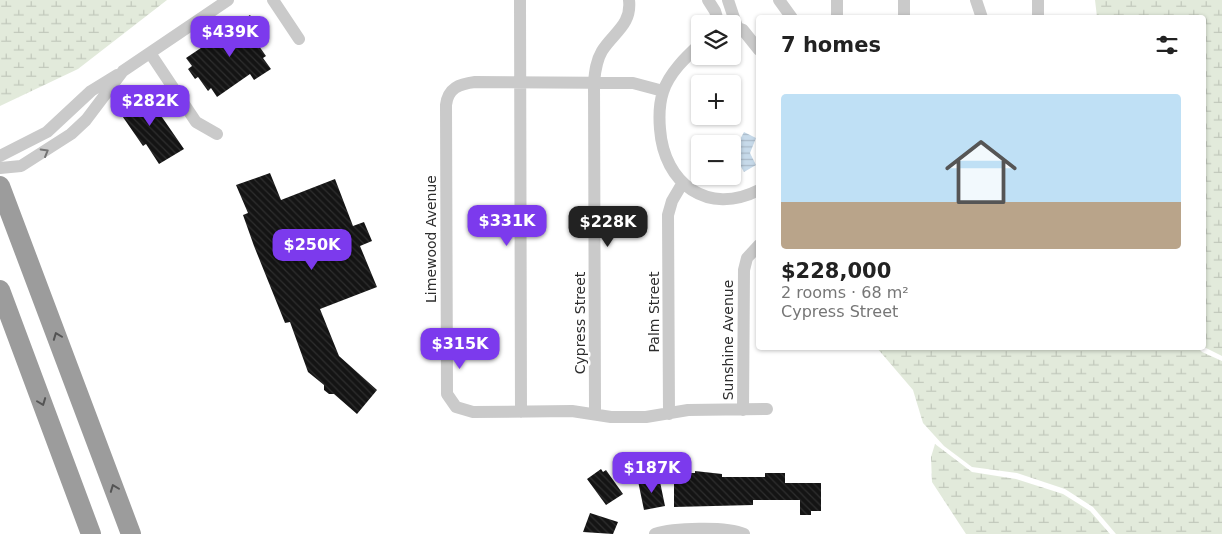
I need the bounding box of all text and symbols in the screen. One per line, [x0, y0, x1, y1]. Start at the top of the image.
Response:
pin: $439K [195, 15, 265, 58]
map controls [691, 15, 741, 185]
button: layers [691, 15, 741, 65]
text: $439K [202, 22, 258, 41]
icon: filters [1153, 31, 1181, 59]
text: 7 homes [781, 33, 881, 57]
button: + [691, 75, 741, 125]
pin: $282K [115, 84, 185, 127]
text: $282K [122, 91, 178, 110]
icon: home [936, 127, 1026, 217]
button: − [691, 135, 741, 185]
one-way arrow [39, 148, 48, 158]
street label: Limewood Avenue [423, 175, 439, 303]
pin: $331K [472, 204, 542, 247]
pin: $228K [573, 206, 643, 248]
text: $331K [479, 211, 535, 230]
text: $228K [580, 212, 636, 231]
pin: $250K [277, 228, 347, 271]
text: $250K [284, 235, 340, 254]
text: $228,000 [781, 259, 891, 283]
street label: Cypress Street [572, 271, 588, 374]
street label: Palm Street [646, 271, 662, 352]
street label: Sunshine Avenue [720, 280, 736, 400]
text: 2 rooms · 68 m² [781, 283, 909, 302]
text: Cypress Street [781, 302, 898, 321]
pin: $315K [425, 328, 495, 370]
one-way arrow [52, 332, 63, 341]
text: $315K [432, 334, 488, 353]
one-way arrow [36, 397, 46, 405]
pin: $187K [617, 452, 687, 494]
text: $187K [624, 458, 680, 477]
one-way arrow [110, 485, 120, 493]

